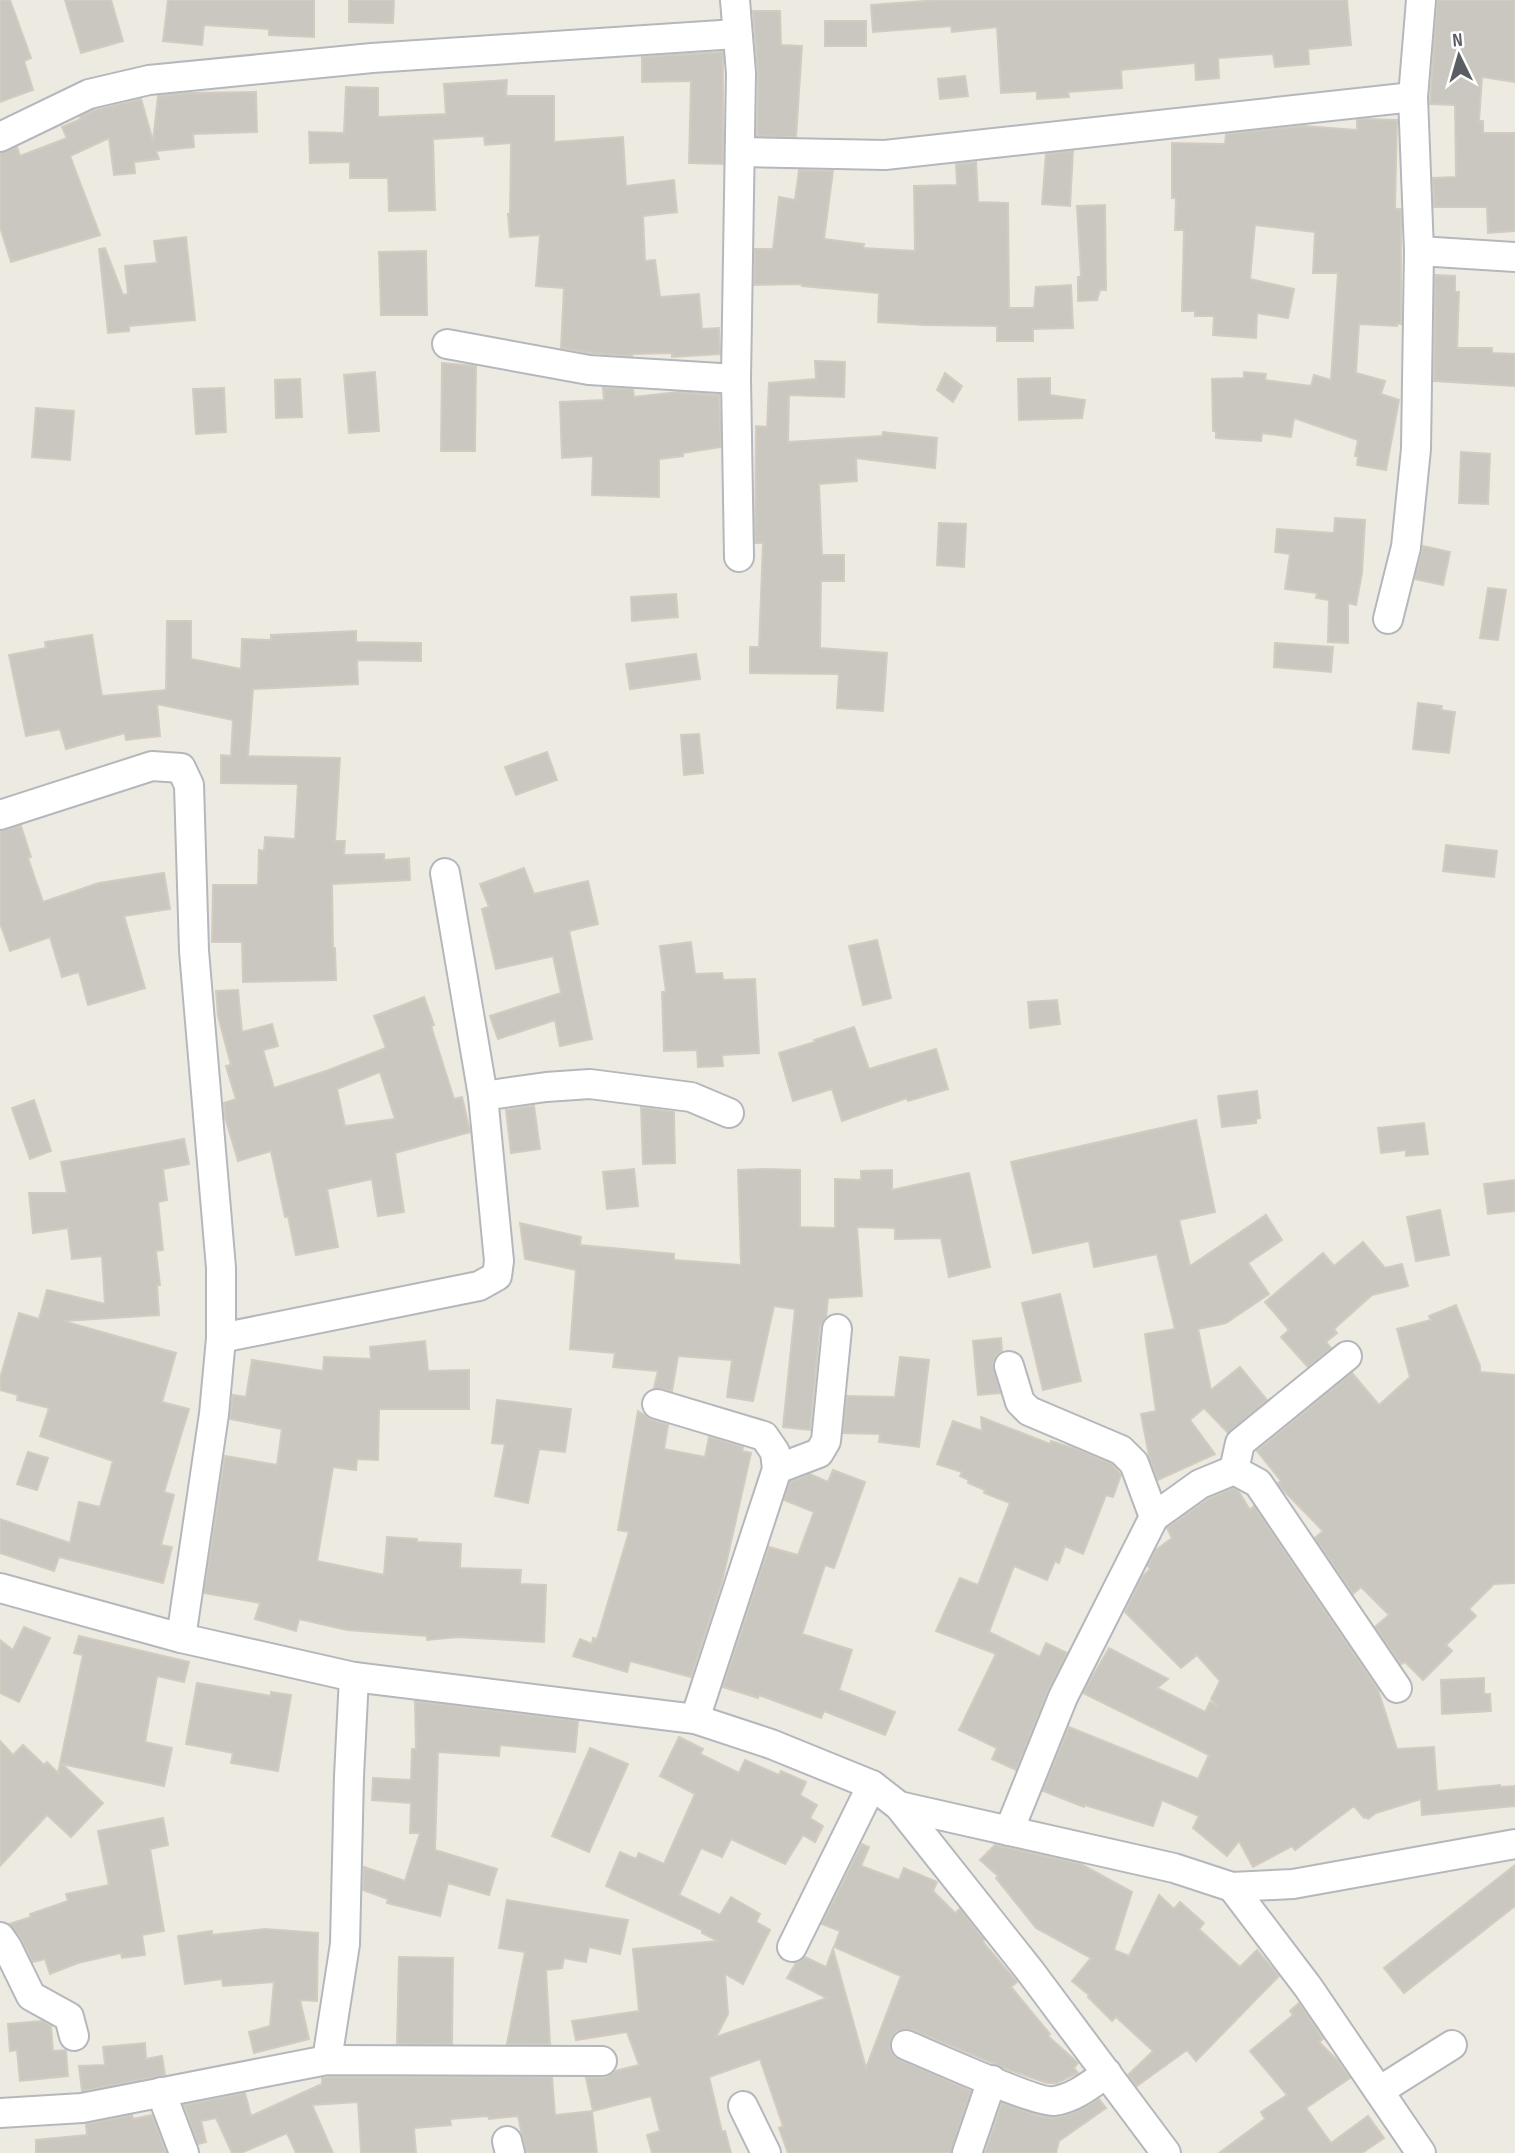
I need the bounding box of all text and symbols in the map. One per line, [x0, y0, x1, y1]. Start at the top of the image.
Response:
north arrow [1424, 21, 1494, 91]
text: N [1452, 29, 1464, 52]

